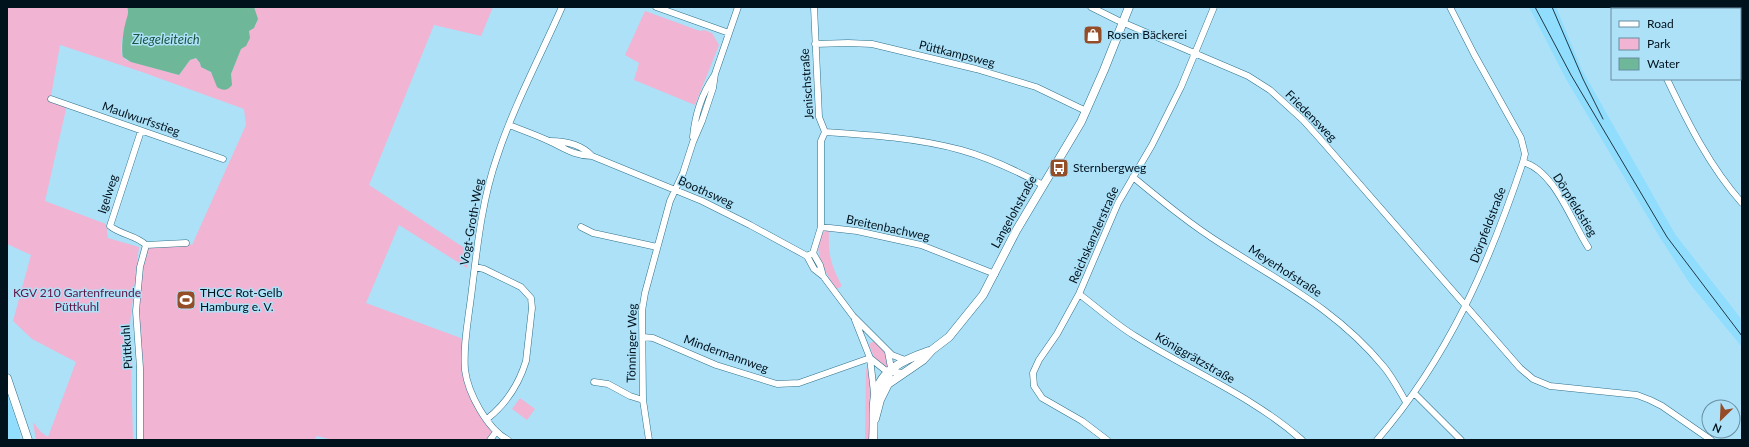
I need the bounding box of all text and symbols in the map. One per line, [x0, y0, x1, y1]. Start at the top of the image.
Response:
legend [1611, 8, 1741, 80]
text: Road [1647, 16, 1674, 31]
shop icon: Rosen Bäckerei [1082, 24, 1104, 46]
place label: Rosen Bäckerei [1107, 27, 1187, 42]
water label: Ziegeleiteich [131, 31, 200, 47]
text: Park [1647, 36, 1671, 51]
street label: Püttkampsweg [918, 37, 997, 70]
street label: Jenischstraße [797, 48, 816, 120]
text: Water [1647, 56, 1680, 71]
street label: Friedensweg [1282, 87, 1340, 145]
street label: Maulwurfsstieg [100, 98, 182, 139]
bus stop icon: Sternbergweg [1048, 157, 1070, 179]
place label: Sternbergweg [1073, 160, 1146, 175]
street label: Dörpfeldstieg [1550, 170, 1601, 239]
street label: Igelweg [94, 172, 121, 215]
street label: Boothsweg [676, 173, 736, 210]
street label: Langelohstraße [987, 173, 1040, 251]
street label: Vogt-Groth-Weg [456, 177, 487, 267]
street label: Reichskanzlerstraße [1065, 184, 1122, 286]
street label: Dörpfeldstraße [1466, 185, 1509, 265]
street label: Breitenbachweg [845, 211, 931, 244]
street label: Meyerhofstraße [1246, 241, 1325, 300]
park label: KGV 210 Gartenfreunde Püttkuhl [13, 285, 141, 314]
place label: THCC Rot-Gelb Hamburg e. V. [200, 285, 283, 314]
sports icon: THCC Rot-Gelb Hamburg e. V. [175, 289, 197, 311]
street label: Tönninger Weg [623, 303, 640, 383]
street label: Püttkuhl [117, 324, 136, 370]
street label: Königgrätzstraße [1153, 329, 1238, 386]
street label: Mindermannweg [682, 331, 771, 376]
north arrow [1701, 399, 1741, 439]
text: N [1710, 421, 1723, 436]

